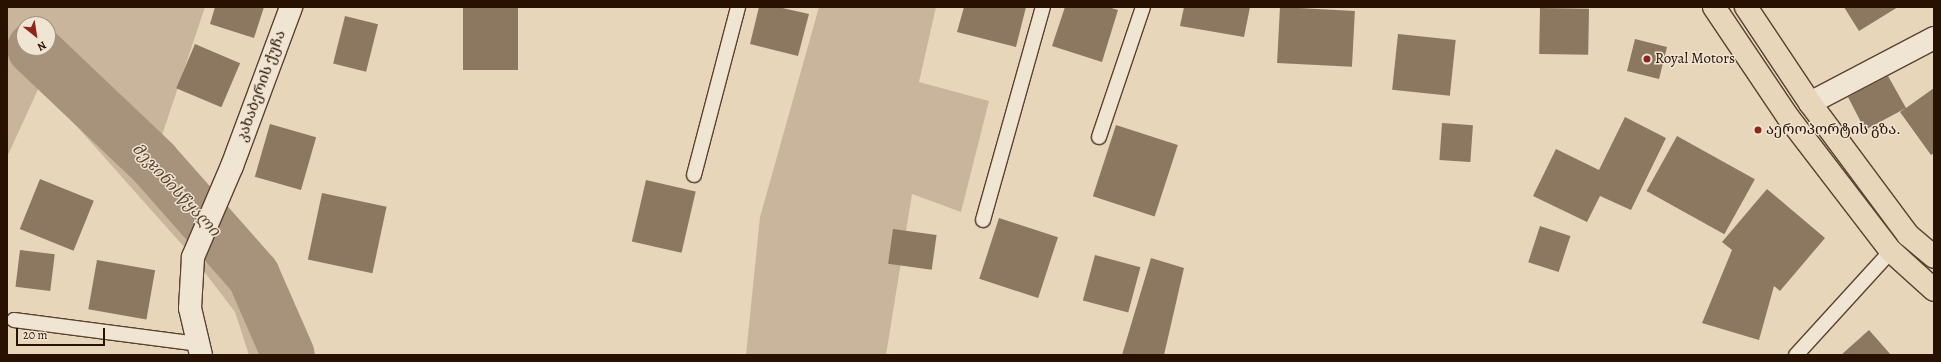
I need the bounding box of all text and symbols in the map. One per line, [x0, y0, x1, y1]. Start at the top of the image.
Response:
north arrow [16, 16, 56, 56]
street label: კახაბერის ქუჩა [232, 28, 290, 144]
text: N [35, 37, 49, 54]
place label: Royal Motors [1655, 50, 1735, 68]
marker: Royal Motors [1642, 54, 1652, 64]
place label: აეროპორტის გზა. [1766, 121, 1901, 139]
marker: აეროპორტის გზა. [1753, 125, 1763, 135]
water label: მეჯინისწყალი [128, 139, 224, 241]
scale bar [18, 320, 107, 346]
text: 20 m [23, 327, 47, 343]

